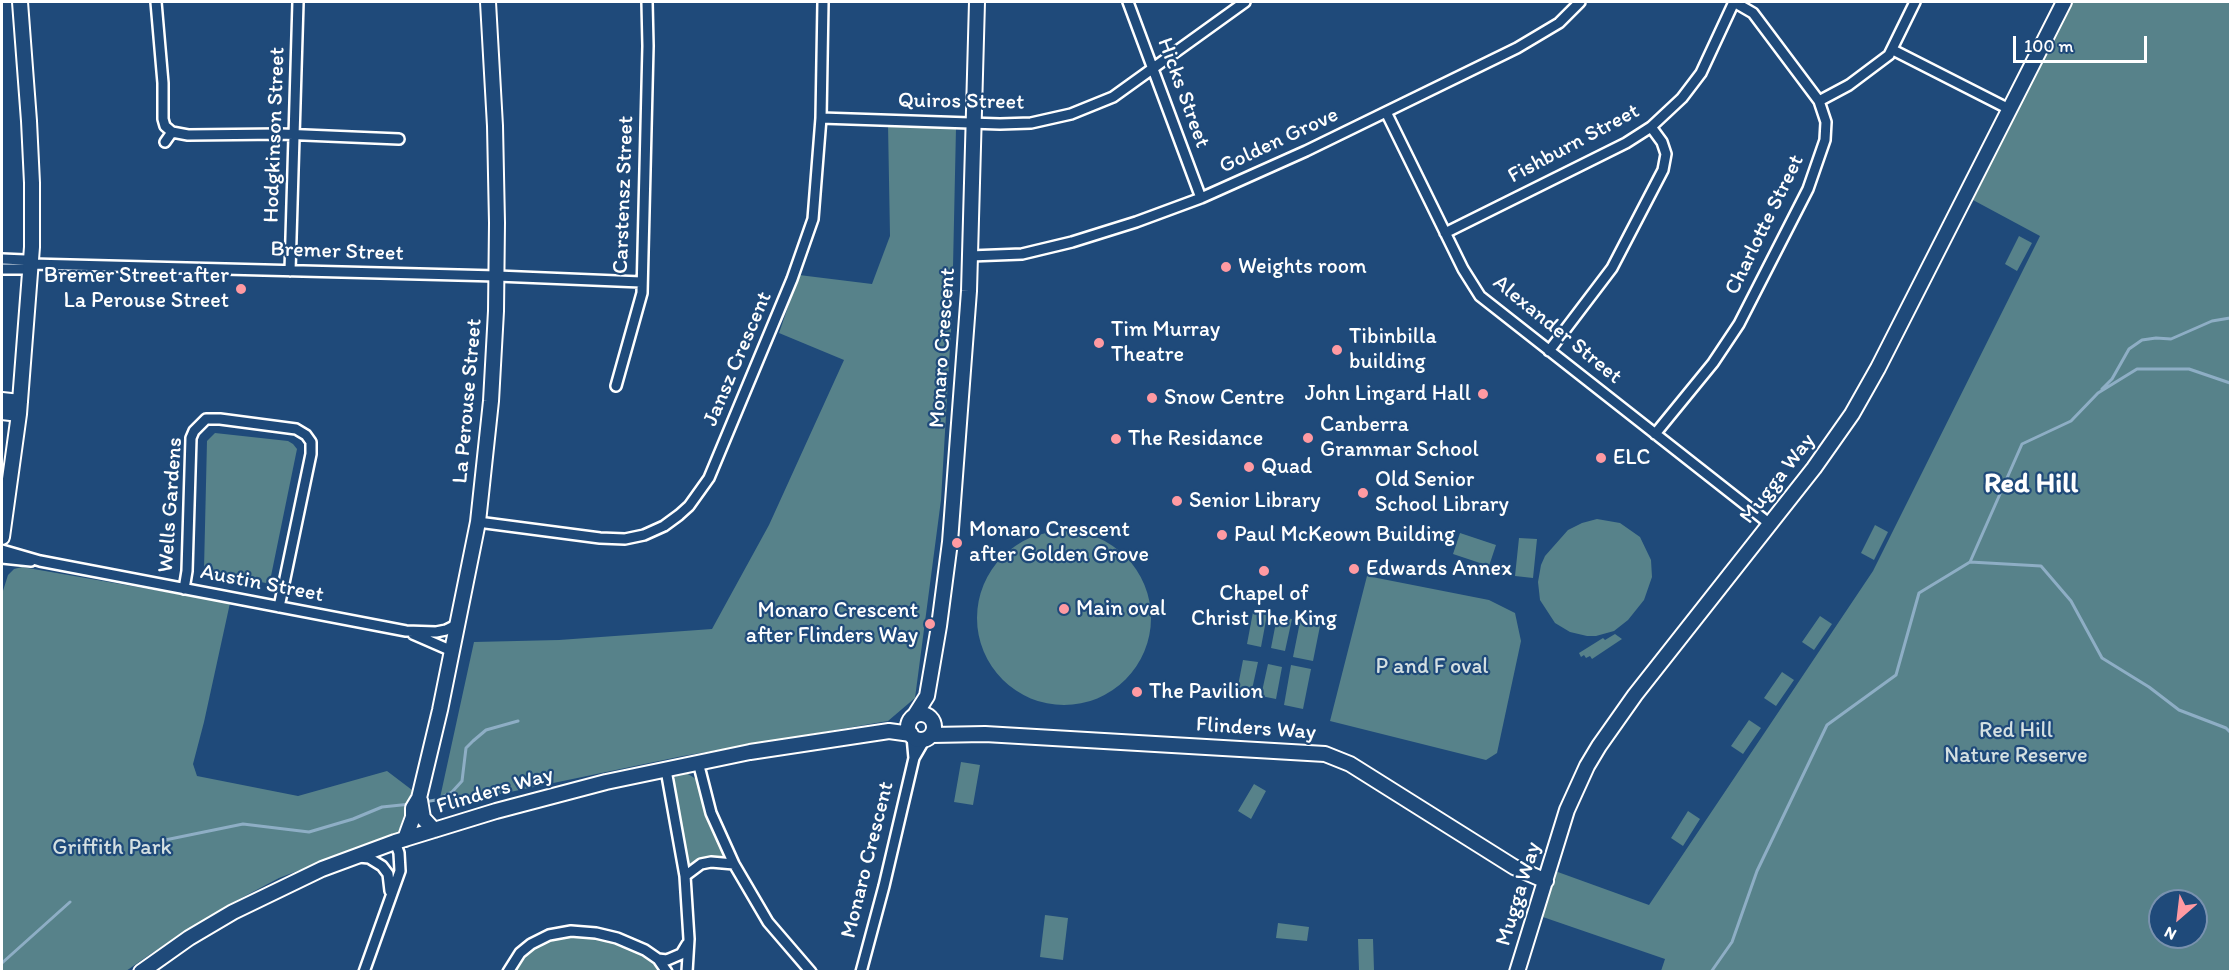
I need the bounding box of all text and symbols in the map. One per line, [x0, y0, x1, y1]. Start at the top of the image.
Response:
scale bar [2016, 24, 2150, 62]
street label: Hicks Street [1151, 34, 1215, 152]
text: 100 m [2024, 35, 2074, 57]
street label: Hodgkinson Street [259, 47, 291, 223]
street label: Quiros Street [898, 88, 1024, 116]
street label: Fishburn Street [1504, 98, 1644, 190]
street label: Golden Grove [1215, 102, 1343, 180]
street label: Carstensz Street [608, 115, 640, 275]
street label: Charlotte Street [1720, 151, 1810, 299]
street label: Bremer Street [270, 236, 404, 268]
place label: Weights room [1238, 254, 1367, 280]
marker: Weights room [1219, 260, 1233, 274]
place label: Bremer Street after La Perouse Street [44, 263, 229, 314]
street label: Monaro Crescent [924, 267, 962, 429]
street label: Alexander Street [1487, 270, 1627, 390]
marker: Bremer Street after La Perouse Street [234, 282, 248, 296]
street label: Jansz Crescent [698, 288, 778, 430]
street label: La Perouse Street [448, 317, 488, 485]
place label: Tim Murray Theatre [1111, 317, 1220, 368]
place label: Tibinbilla building [1349, 324, 1437, 376]
marker: Tim Murray Theatre [1092, 336, 1106, 350]
marker: Tibinbilla building [1330, 343, 1344, 357]
place label: John Lingard Hall [1305, 381, 1471, 407]
place label: Snow Centre [1164, 385, 1284, 411]
marker: John Lingard Hall [1476, 387, 1490, 401]
marker: Snow Centre [1145, 391, 1159, 405]
place label: Canberra Grammar School [1320, 412, 1479, 464]
place label: The Residance [1128, 426, 1263, 452]
street label: Mugga Way [1735, 429, 1821, 529]
marker: Canberra Grammar School [1301, 431, 1315, 445]
marker: The Residance [1109, 432, 1123, 446]
street label: Wells Gardens [153, 436, 189, 574]
place label: ELC [1613, 445, 1650, 471]
marker: ELC [1594, 451, 1608, 465]
place label: Quad [1261, 454, 1312, 480]
marker: Quad [1242, 460, 1256, 474]
place label: Old Senior School Library [1375, 467, 1509, 518]
district label: Red Hill [1984, 468, 2078, 502]
marker: Old Senior School Library [1356, 486, 1370, 500]
place label: Senior Library [1189, 488, 1321, 514]
marker: Senior Library [1170, 494, 1184, 508]
place label: Monaro Crescent after Golden Grove [969, 517, 1149, 568]
place label: Paul McKeown Building [1234, 522, 1455, 548]
marker: Paul McKeown Building [1215, 528, 1229, 542]
marker: Monaro Crescent after Golden Grove [950, 536, 964, 550]
place label: Edwards Annex [1366, 556, 1512, 582]
street label: Austin Street [198, 559, 326, 609]
marker: Edwards Annex [1347, 562, 1361, 576]
marker: Chapel of Christ The King [1257, 564, 1271, 578]
place label: Chapel of Christ The King [1191, 581, 1337, 632]
place label: Main oval [1076, 596, 1166, 622]
place label: Monaro Crescent after Flinders Way [746, 598, 918, 650]
marker: Main oval [1057, 602, 1071, 616]
marker: Monaro Crescent after Flinders Way [923, 617, 937, 631]
park label: P and F oval [1376, 654, 1488, 680]
place label: The Pavilion [1149, 679, 1263, 705]
marker: The Pavilion [1130, 685, 1144, 699]
street label: Flinders Way [1195, 712, 1317, 746]
park label: Red Hill Nature Reserve [1944, 718, 2088, 770]
street label: Flinders Way [434, 762, 556, 820]
street label: Monaro Crescent [836, 779, 900, 941]
park label: Griffith Park [52, 835, 172, 861]
street label: Mugga Way [1491, 839, 1547, 949]
north arrow [2148, 889, 2208, 949]
text: N [2161, 923, 2179, 944]

